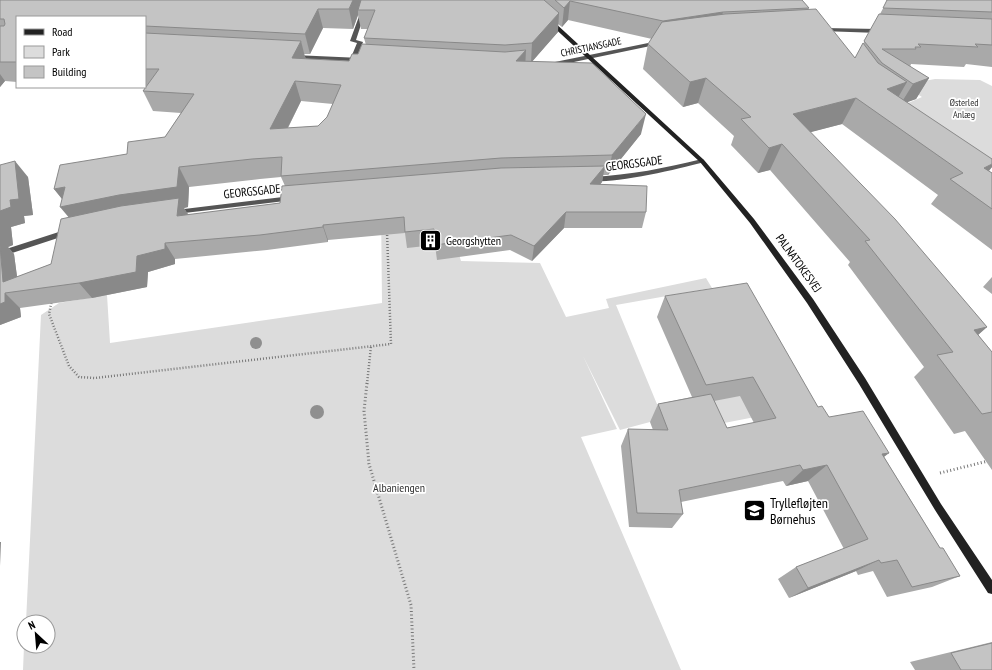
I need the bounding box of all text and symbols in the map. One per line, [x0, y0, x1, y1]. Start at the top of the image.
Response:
legend [16, 16, 146, 88]
text: Road [52, 24, 72, 39]
street label: CHRISTIANSGADE [559, 34, 623, 60]
text: Park [52, 44, 70, 59]
text: Building [52, 64, 87, 79]
park label: Østerled Anlæg [949, 96, 979, 121]
street label: GEORGSGADE [605, 152, 663, 174]
street label: GEORGSGADE [223, 181, 281, 201]
building icon: Georgshytten [417, 227, 443, 253]
street label: PALNATOKESVEJ [773, 231, 825, 295]
place label: Georgshytten [446, 233, 501, 248]
park label: Albaniengen [373, 480, 425, 495]
place label: Tryllefløjten Børnehus [770, 494, 828, 528]
school or university icon: Tryllefløjten Børnehus [741, 498, 767, 524]
north arrow [16, 614, 56, 654]
text: N [26, 617, 37, 633]

